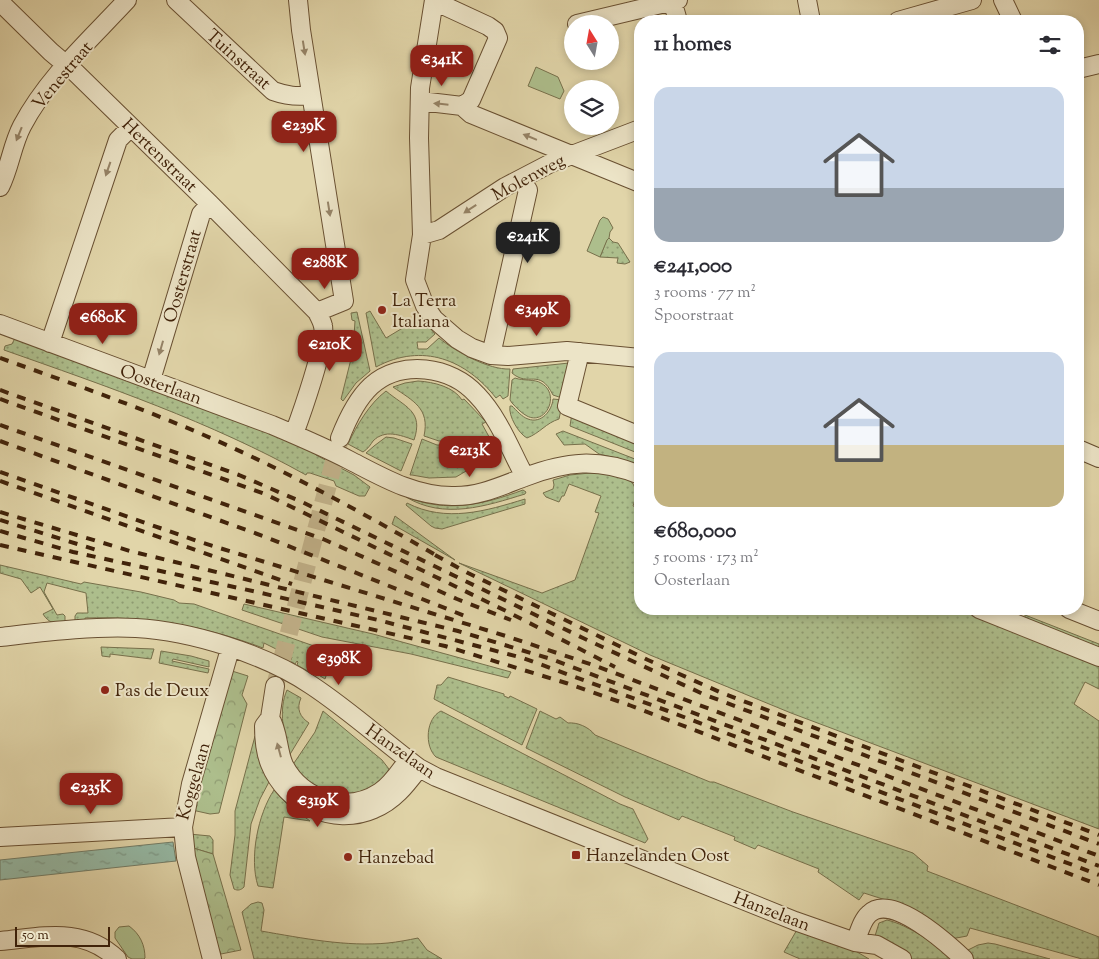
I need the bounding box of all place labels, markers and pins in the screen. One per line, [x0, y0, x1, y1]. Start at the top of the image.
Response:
pin: €341K [407, 44, 477, 87]
pin: €239K [269, 110, 339, 153]
pin: €241K [493, 222, 563, 264]
pin: €288K [290, 248, 360, 290]
place label: La Terra Italiana [392, 289, 456, 336]
pin: €349K [502, 294, 572, 337]
pin: €680K [68, 302, 138, 345]
marker: La Terra Italiana [376, 304, 388, 316]
pin: €210K [295, 330, 365, 372]
pin: €213K [435, 436, 505, 478]
pin: €398K [304, 644, 374, 686]
place label: Pas de Deux [115, 679, 209, 705]
marker: Pas de Deux [99, 684, 111, 696]
pin: €235K [56, 772, 126, 815]
pin: €319K [283, 786, 353, 828]
place label: Hanzelanden Oost [586, 844, 729, 870]
place label: Hanzebad [358, 846, 434, 872]
marker: Hanzelanden Oost [570, 849, 582, 861]
marker: Hanzebad [342, 851, 354, 863]

